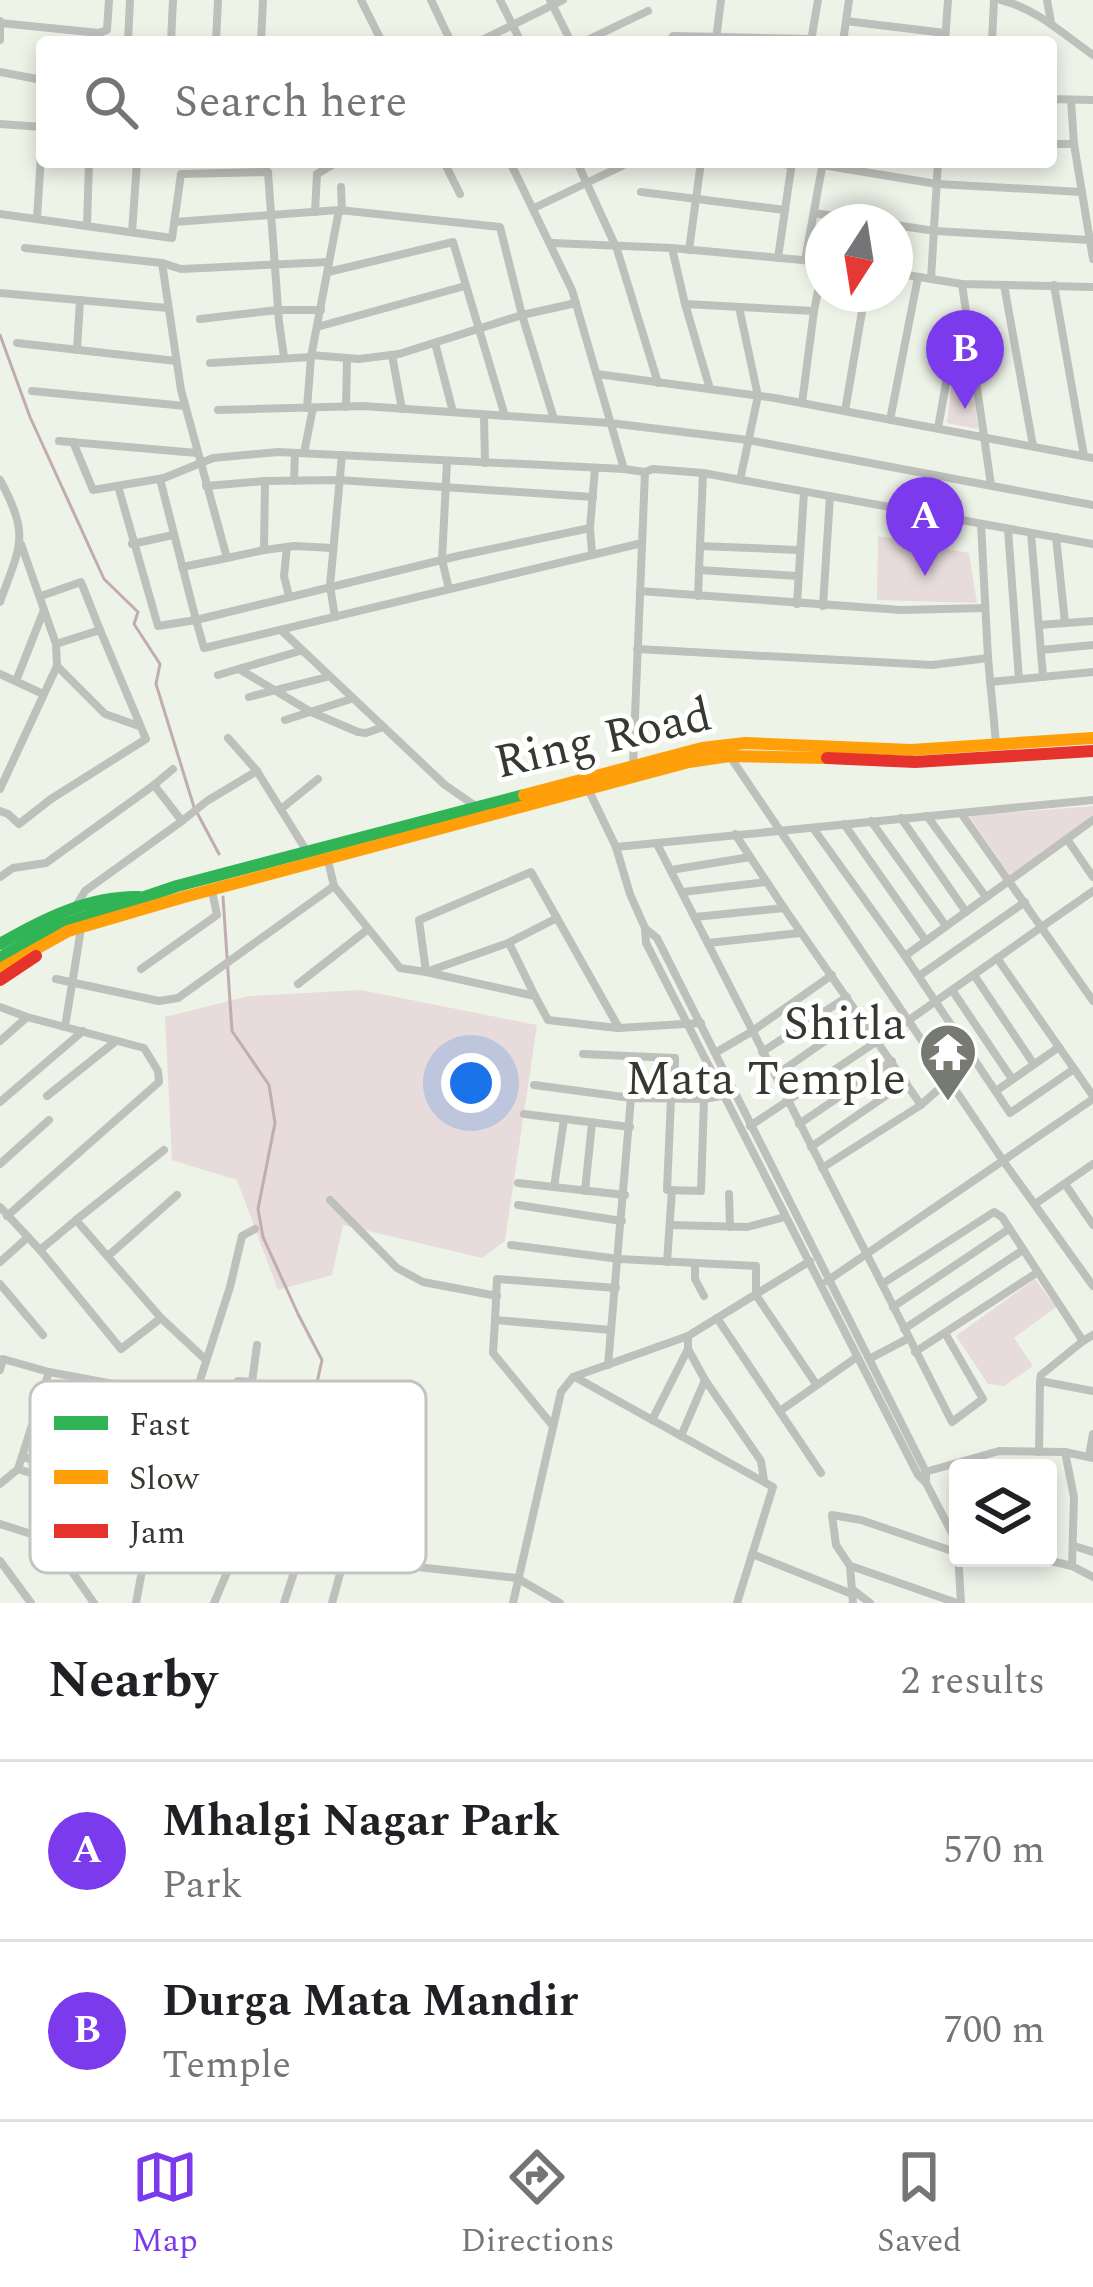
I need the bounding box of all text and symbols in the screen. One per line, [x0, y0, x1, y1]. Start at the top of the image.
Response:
search box [36, 36, 1057, 168]
text: Search here [174, 68, 407, 137]
icon: search [78, 69, 144, 135]
north arrow [805, 204, 913, 312]
pin: B [926, 310, 1004, 409]
pin: A [886, 477, 964, 576]
street label: Ring Road [487, 679, 719, 799]
place label: Shitla Mata Temple [625, 988, 906, 1116]
temple icon: Shitla Mata Temple [917, 1021, 979, 1103]
your location [441, 1053, 501, 1113]
legend [30, 1381, 426, 1573]
text: Fast [129, 1400, 190, 1450]
text: Slow [129, 1454, 200, 1504]
map controls [949, 1459, 1057, 1567]
button: layers [949, 1459, 1057, 1567]
text: Jam [129, 1508, 185, 1558]
text: Nearby [48, 1642, 217, 1720]
text: 2 results [901, 1652, 1045, 1711]
text: Mhalgi Nagar Park [162, 1787, 560, 1856]
text: A [72, 1821, 102, 1880]
text: 570 m [943, 1821, 1045, 1880]
text: Park [162, 1856, 242, 1915]
text: Durga Mata Mandir [162, 1967, 578, 2036]
text: B [73, 2001, 101, 2060]
text: 700 m [943, 2001, 1045, 2060]
text: Temple [162, 2036, 291, 2095]
tab: Map [131, 2144, 198, 2266]
tab: Directions [460, 2144, 614, 2266]
tab: Saved [877, 2144, 962, 2266]

